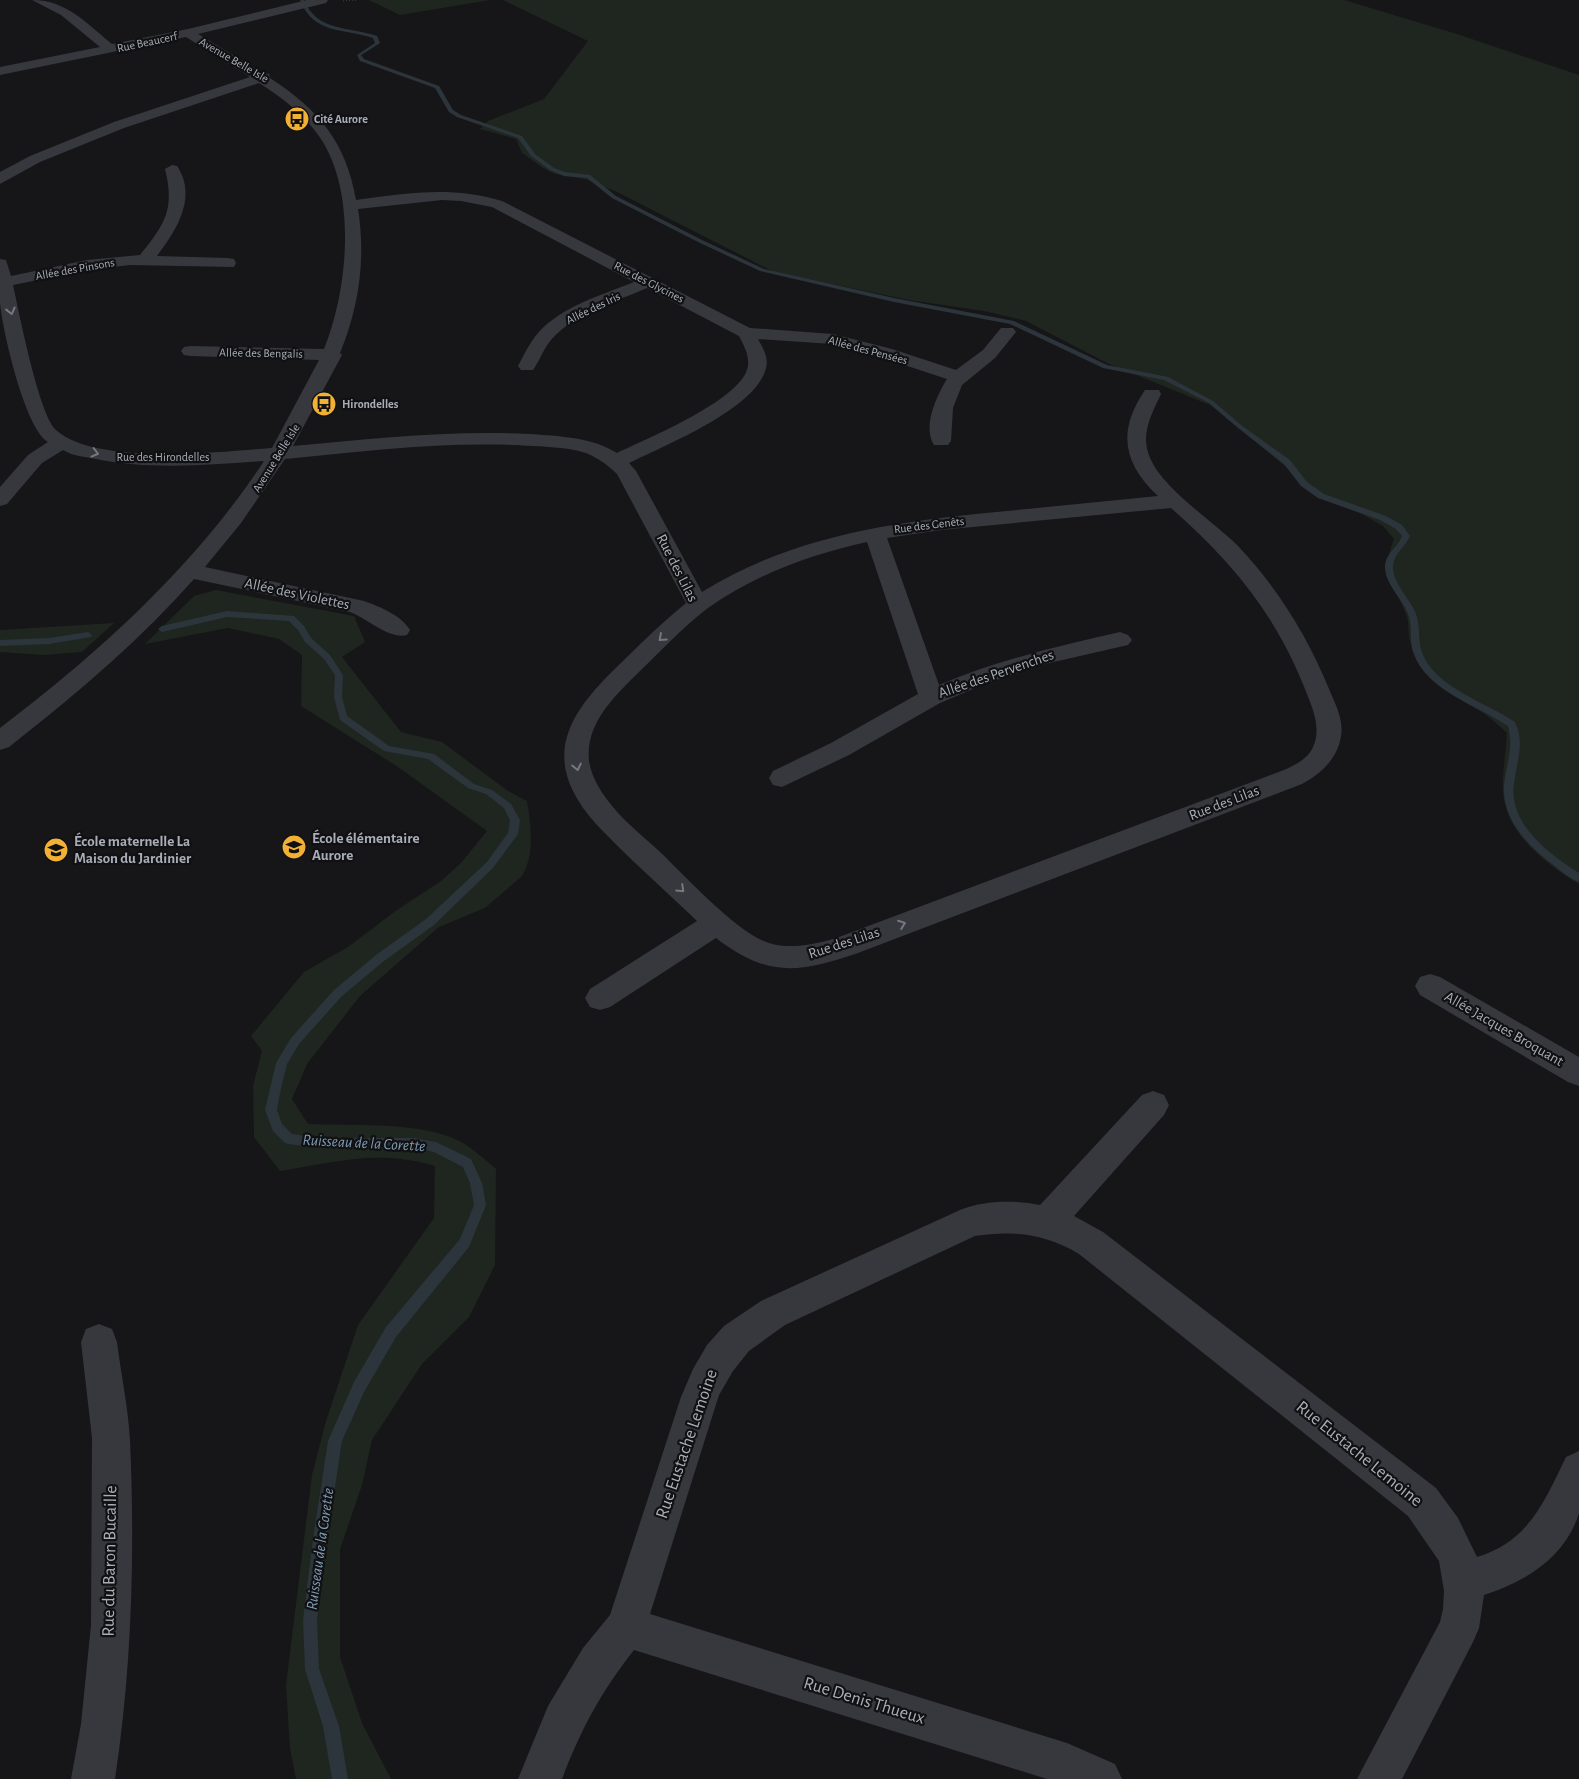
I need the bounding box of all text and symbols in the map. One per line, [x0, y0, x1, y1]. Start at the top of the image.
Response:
street label: Rue Beaucerf [116, 29, 180, 54]
street label: Avenue Belle Isle [197, 35, 271, 85]
bus stop icon: Cité Aurore [284, 106, 310, 132]
place label: Cité Aurore [314, 113, 368, 125]
street label: Allée des Pinsons [34, 256, 116, 282]
street label: Rue des Glycines [612, 259, 686, 306]
street label: Allée des Iris [564, 290, 622, 326]
one-way arrow [6, 306, 16, 314]
street label: Allée des Pensées [827, 334, 909, 366]
street label: Allée des Bengalis [219, 346, 303, 360]
bus stop icon: Hirondelles [311, 391, 337, 417]
place label: Hirondelles [342, 398, 399, 410]
street label: Avenue Belle Isle [250, 422, 302, 494]
one-way arrow [90, 448, 98, 458]
street label: Rue des Hirondelles [117, 451, 209, 463]
street label: Rue des Genêts [893, 515, 965, 535]
street label: Rue des Lilas [654, 532, 700, 604]
street label: Allée des Violettes [243, 576, 351, 612]
one-way arrow [659, 632, 668, 641]
street label: Allée des Pervenches [936, 647, 1056, 701]
one-way arrow [572, 763, 582, 772]
street label: Rue des Lilas [1187, 783, 1261, 823]
place label: École élémentaire Aurore [312, 829, 420, 863]
place label: École maternelle La Maison du Jardinier [74, 832, 192, 866]
school or university icon: École élémentaire Aurore [281, 834, 307, 860]
school or university icon: École maternelle La Maison du Jardinier [43, 837, 69, 863]
one-way arrow [675, 883, 684, 892]
one-way arrow [897, 920, 906, 930]
street label: Rue des Lilas [807, 924, 881, 962]
street label: Allée Jacques Broquant [1442, 989, 1566, 1069]
water label: Ruisseau de la Corette [302, 1132, 426, 1154]
street label: Rue Eustache Lemoine [653, 1367, 721, 1521]
street label: Rue Eustache Lemoine [1293, 1398, 1425, 1510]
street label: Rue du Baron Bucaille [100, 1485, 120, 1637]
water label: Ruisseau de la Corette [304, 1487, 336, 1611]
street label: Rue Denis Thueux [801, 1674, 927, 1728]

